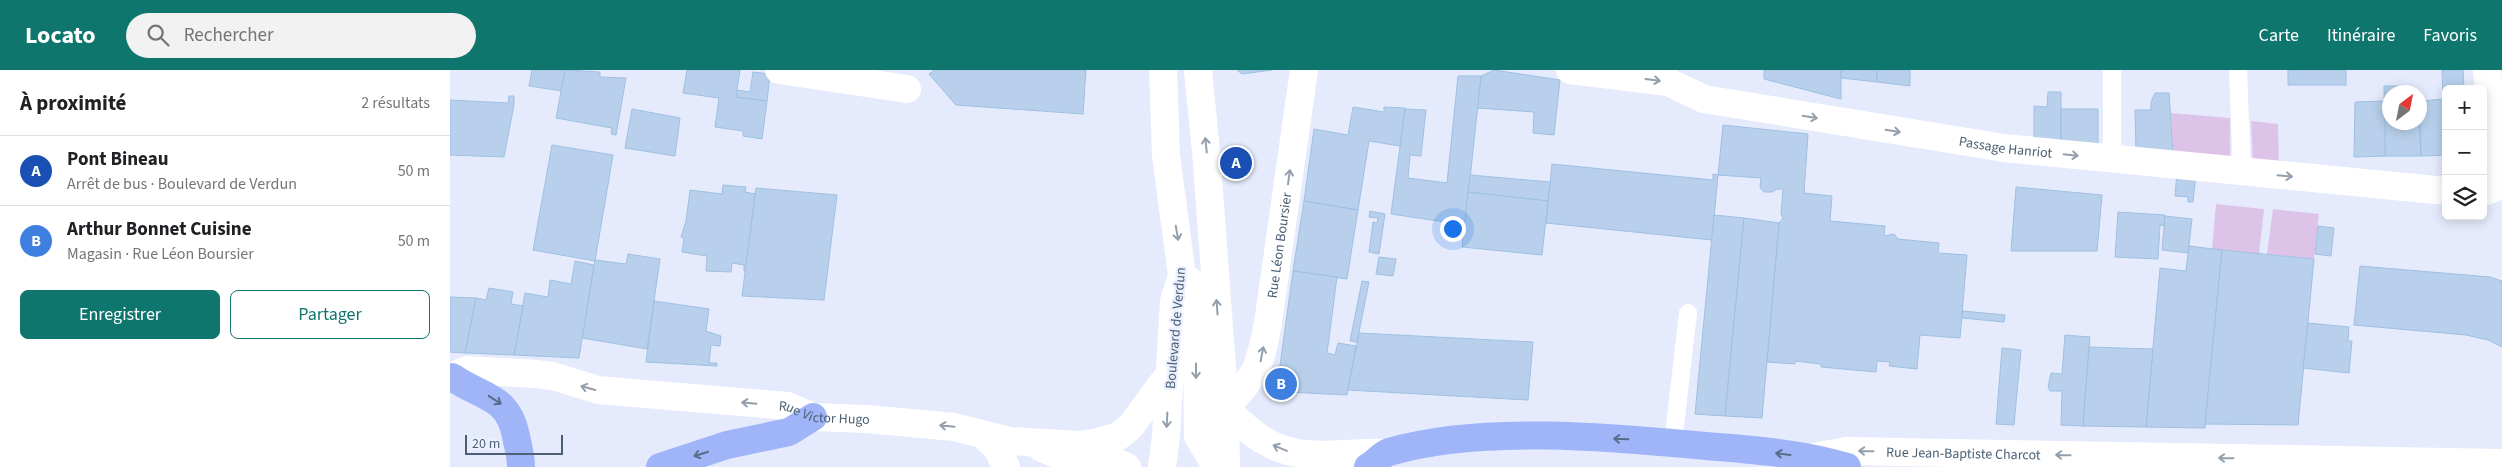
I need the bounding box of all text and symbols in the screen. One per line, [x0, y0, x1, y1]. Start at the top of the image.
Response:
search box [126, 13, 476, 58]
text: Locato [25, 18, 96, 53]
icon: search [144, 21, 172, 49]
text: Rechercher [184, 22, 274, 49]
text: Carte [2259, 23, 2299, 48]
text: Itinéraire [2327, 23, 2395, 48]
text: Favoris [2423, 23, 2477, 48]
one-way arrow [1645, 75, 1661, 85]
north arrow [2382, 85, 2427, 130]
map controls [2442, 85, 2487, 220]
button: + [2442, 85, 2487, 130]
text: À proximité [20, 88, 126, 118]
text: 2 résultats [361, 92, 430, 114]
one-way arrow [1802, 112, 1818, 122]
one-way arrow [1885, 126, 1901, 136]
button: − [2442, 130, 2487, 175]
street label: Passage Hanriot [1957, 132, 2053, 164]
one-way arrow [1201, 137, 1211, 153]
pin: A [1220, 144, 1252, 182]
text: Pont Bineau [67, 146, 168, 173]
one-way arrow [2063, 150, 2079, 160]
text: A [31, 160, 41, 182]
text: 50 m [398, 160, 430, 182]
one-way arrow [1284, 169, 1294, 185]
one-way arrow [2277, 171, 2293, 181]
text: Arrêt de bus · Boulevard de Verdun [67, 173, 297, 195]
button: layers [2442, 175, 2487, 220]
street label: Rue Léon Boursier [1263, 191, 1297, 300]
text: Arthur Bonnet Cuisine [67, 216, 252, 243]
your location [1440, 216, 1466, 242]
one-way arrow [1173, 225, 1183, 241]
text: B [31, 230, 41, 252]
text: 50 m [398, 230, 430, 252]
text: Magasin · Rue Léon Boursier [67, 243, 254, 265]
street label: Boulevard de Verdun [1161, 267, 1191, 390]
button: Enregistrer [20, 290, 220, 339]
button: Partager [230, 290, 430, 339]
one-way arrow [1213, 299, 1222, 315]
one-way arrow [1258, 347, 1267, 363]
one-way arrow [1191, 362, 1201, 378]
pin: B [1265, 365, 1297, 403]
one-way arrow [580, 382, 596, 392]
one-way arrow [487, 395, 501, 405]
street label: Rue Victor Hugo [778, 396, 870, 430]
one-way arrow [741, 398, 757, 408]
one-way arrow [1163, 412, 1172, 428]
one-way arrow [939, 421, 955, 431]
scale bar [465, 432, 562, 455]
text: 20 m [472, 434, 500, 454]
one-way arrow [1613, 435, 1629, 444]
one-way arrow [1273, 442, 1288, 452]
street label: Rue Jean-Baptiste Charcot [1886, 443, 2041, 466]
one-way arrow [1858, 446, 1874, 456]
one-way arrow [693, 449, 709, 459]
one-way arrow [1775, 449, 1791, 459]
one-way arrow [2056, 450, 2072, 460]
one-way arrow [2218, 453, 2234, 463]

